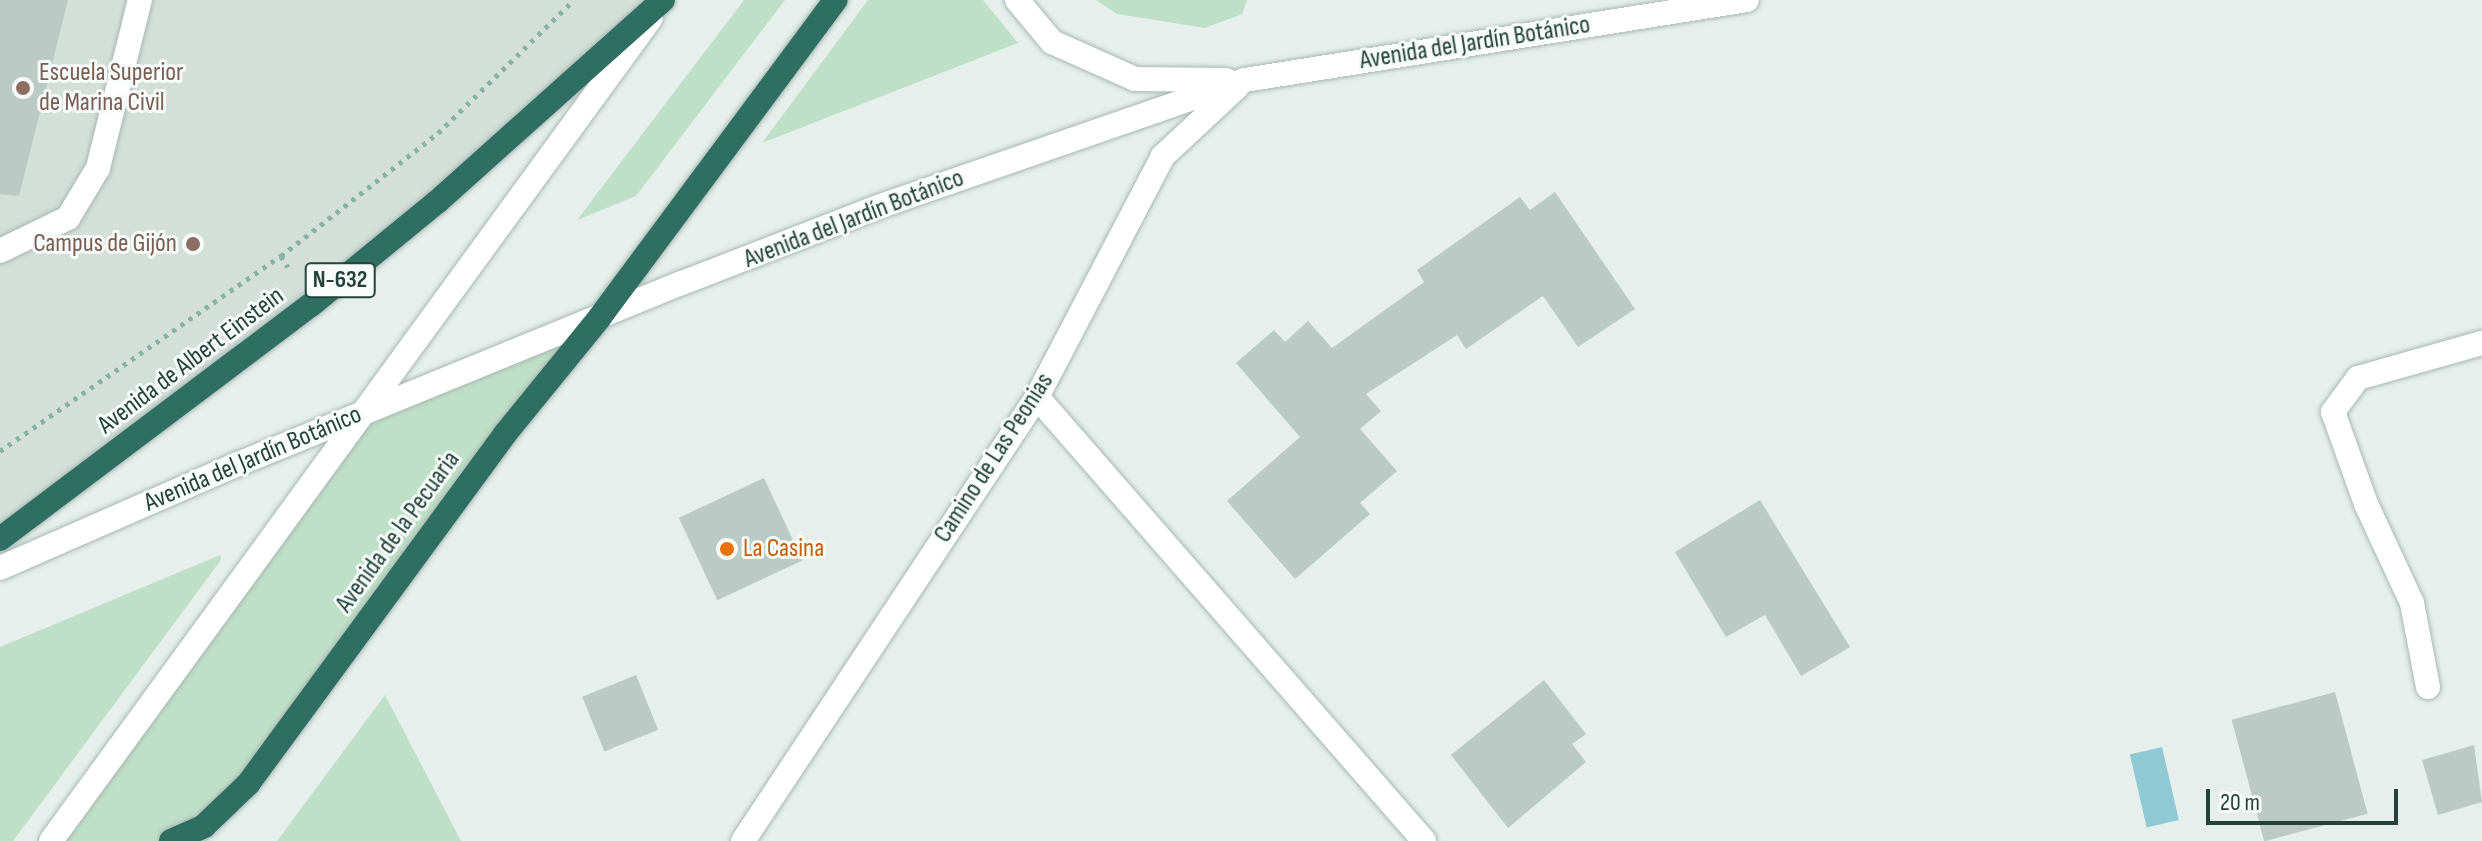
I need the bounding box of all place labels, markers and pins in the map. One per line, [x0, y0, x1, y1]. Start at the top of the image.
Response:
place label: Escuela Superior de Marina Civil [39, 57, 184, 118]
marker: Escuela Superior de Marina Civil [14, 79, 32, 97]
place label: Campus de Gijón [33, 228, 177, 260]
marker: Campus de Gijón [184, 235, 202, 253]
place label: La Casina [743, 533, 824, 565]
marker: La Casina [718, 540, 736, 558]

